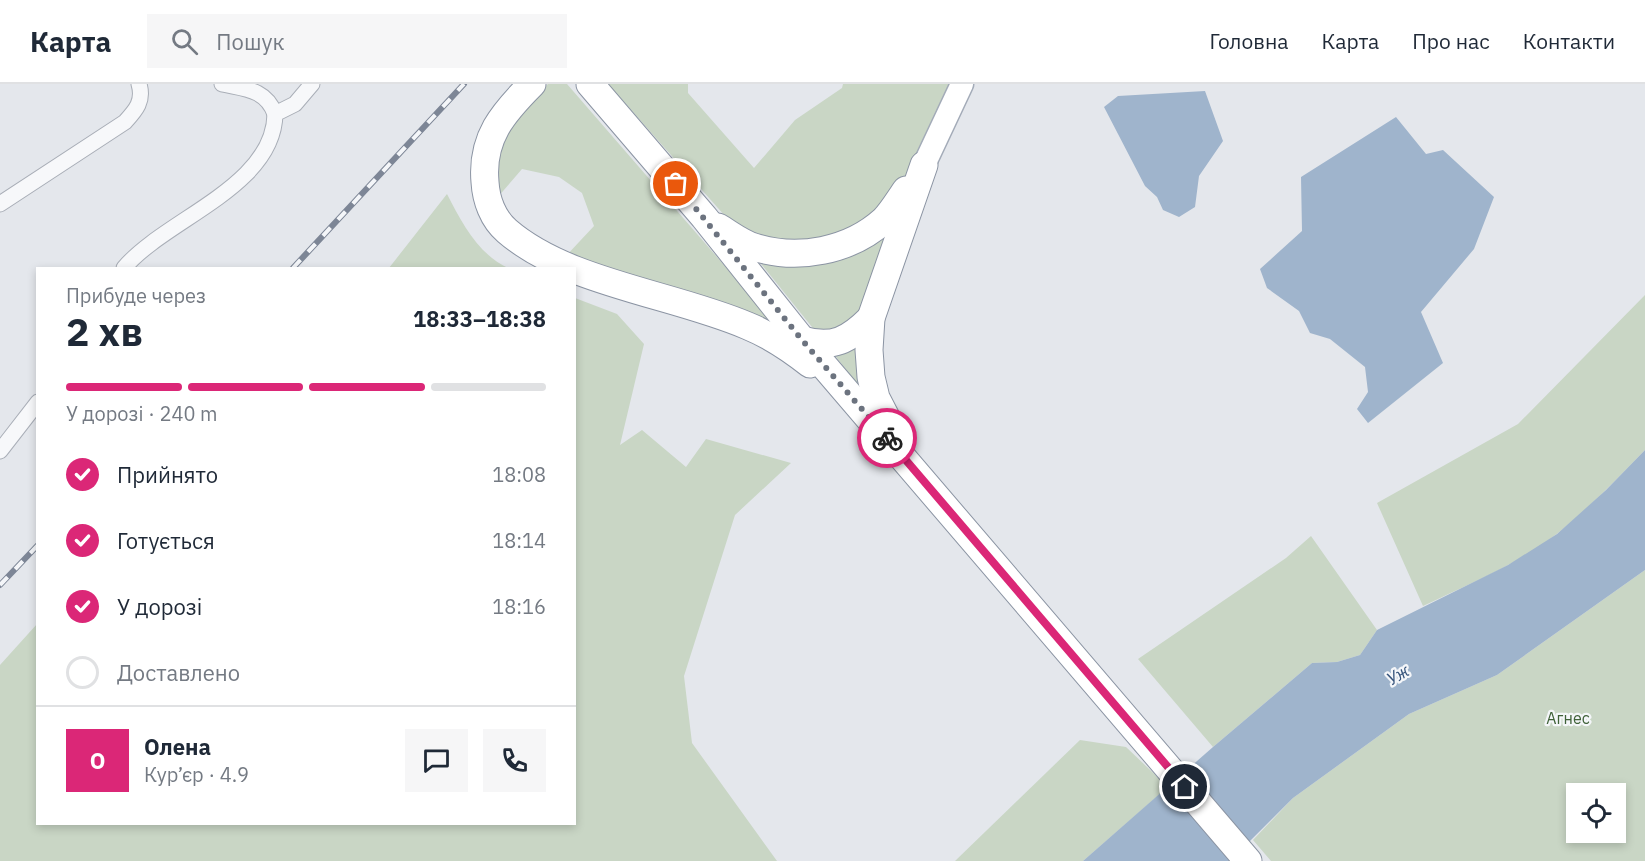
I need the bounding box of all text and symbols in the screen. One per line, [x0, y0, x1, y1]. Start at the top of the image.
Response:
search box [147, 14, 567, 68]
text: Карта [30, 23, 111, 60]
icon: search [168, 25, 201, 58]
text: Пошук [216, 27, 285, 56]
text: Головна [1210, 27, 1288, 55]
text: Карта [1321, 27, 1379, 55]
text: Про нас [1412, 27, 1490, 55]
text: Контакти [1523, 27, 1615, 55]
pin [650, 158, 701, 209]
icon: bag [659, 167, 692, 200]
text: Прибуде через [66, 282, 206, 309]
text: 18:33–18:38 [413, 304, 546, 333]
text: 2 хв [66, 306, 143, 357]
text: У дорозі · 240 m [66, 400, 218, 427]
courier [857, 408, 917, 468]
icon: bike [871, 422, 904, 455]
icon: check [66, 458, 99, 491]
text: Прийнято [117, 460, 218, 489]
text: 18:08 [492, 461, 546, 488]
icon: check [66, 524, 99, 557]
text: Готується [117, 526, 215, 555]
text: 18:14 [492, 527, 546, 554]
icon: check [66, 590, 99, 623]
text: У дорозі [117, 592, 202, 621]
text: 18:16 [492, 593, 546, 620]
text: Доставлено [117, 658, 240, 687]
water label: Уж [1382, 659, 1414, 690]
park label: Агнес [1546, 708, 1590, 728]
button: chat [405, 729, 468, 792]
button: phone [483, 729, 546, 792]
text: Олена [144, 732, 211, 761]
text: О [90, 746, 105, 775]
text: Кур’єр · 4.9 [144, 761, 249, 788]
pin [1159, 761, 1210, 812]
icon: home [1168, 770, 1201, 803]
map controls [1566, 783, 1626, 843]
button: locate [1566, 783, 1626, 843]

